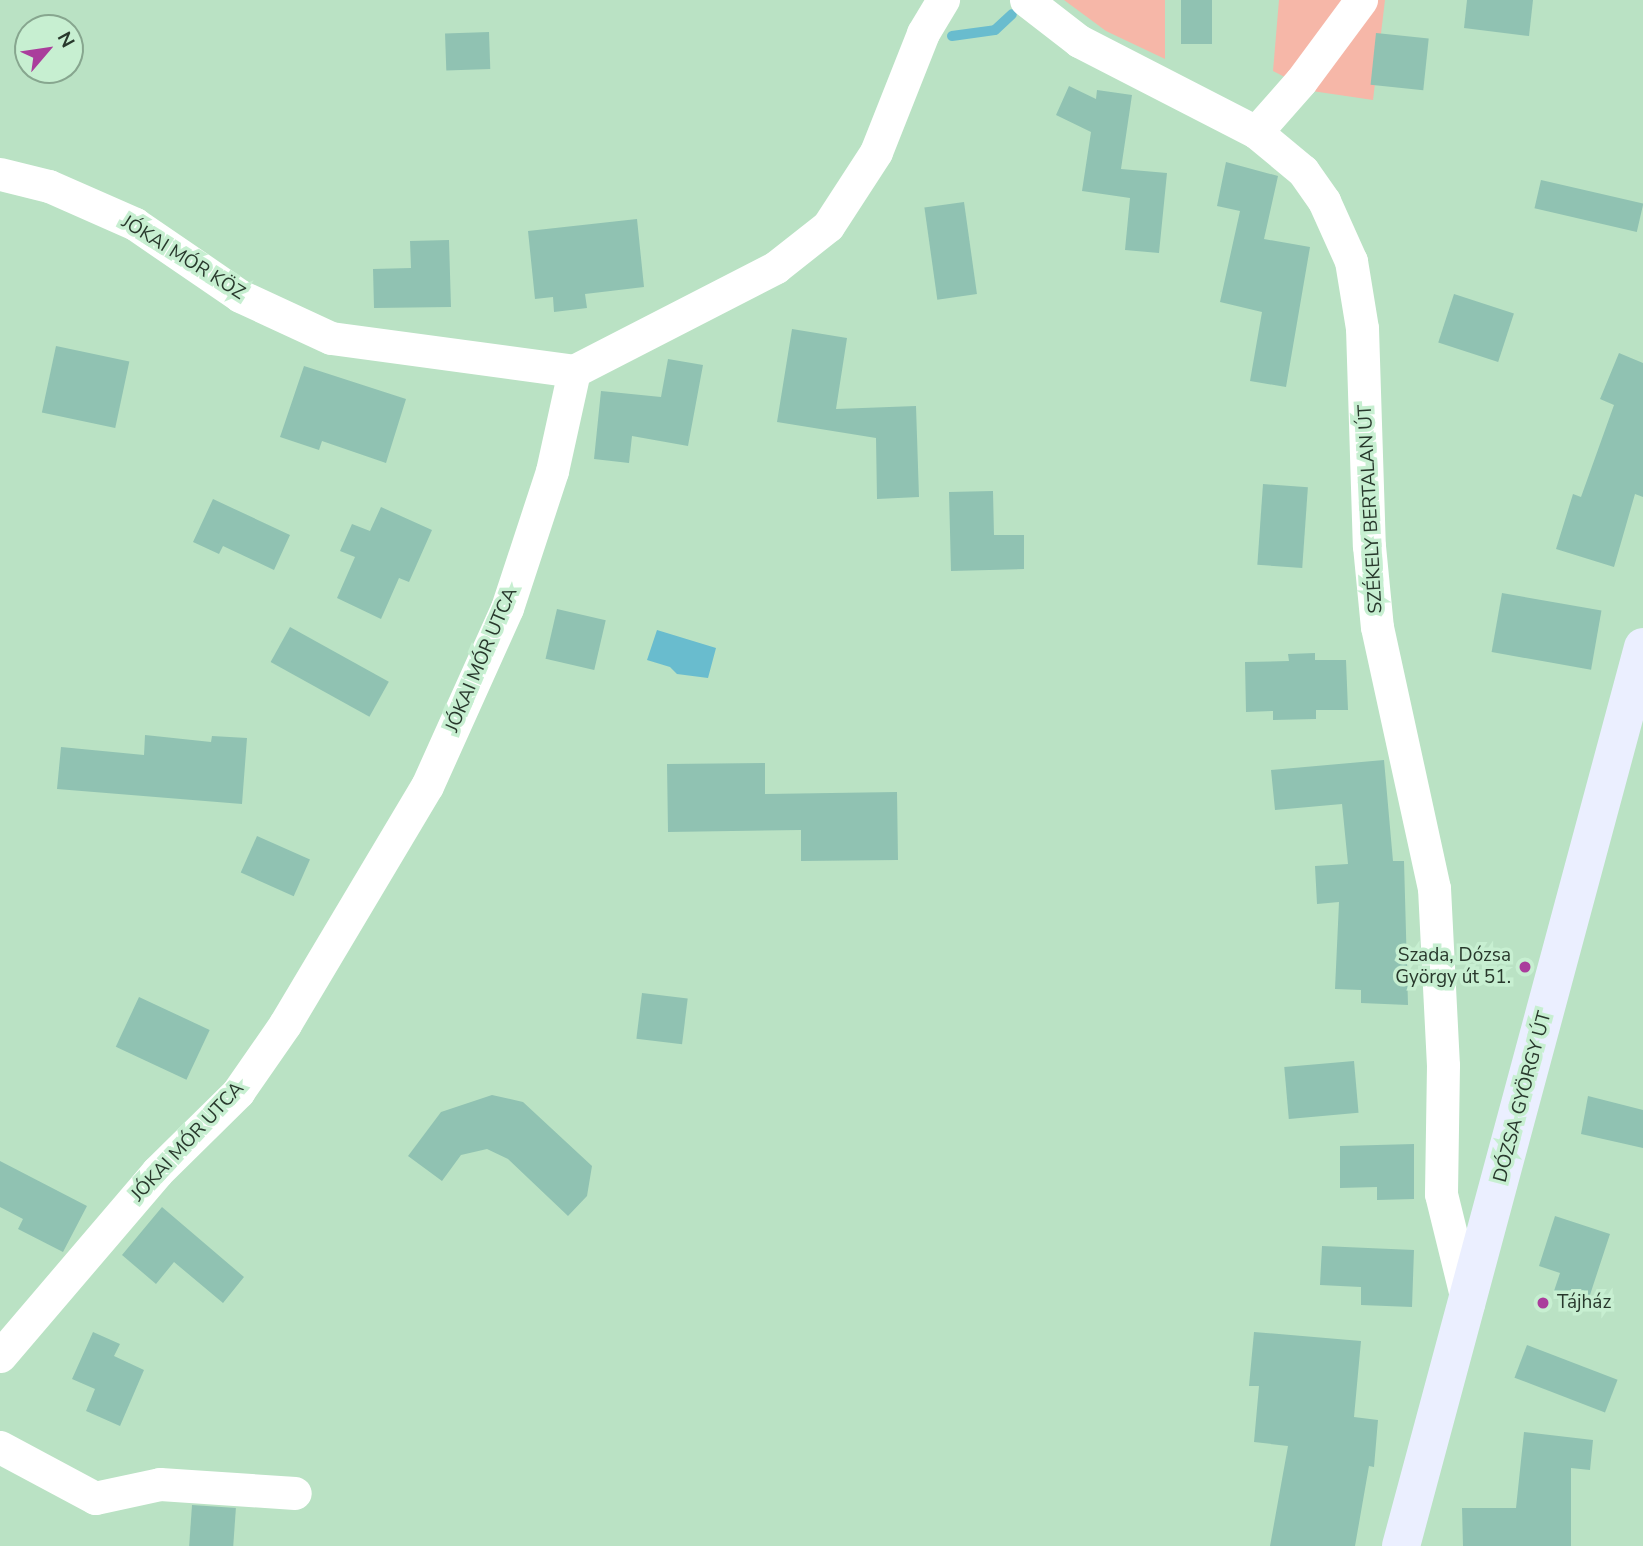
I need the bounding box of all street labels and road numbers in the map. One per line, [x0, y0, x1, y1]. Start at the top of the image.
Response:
street label: JÓKAI MÓR KÖZ [117, 211, 249, 305]
street label: SZÉKELY BERTALAN ÚT [1354, 404, 1388, 614]
street label: JÓKAI MÓR UTCA [441, 584, 523, 736]
street label: DÓZSA GYÖRGY ÚT [1489, 1009, 1557, 1185]
street label: JÓKAI MÓR UTCA [127, 1078, 249, 1206]

